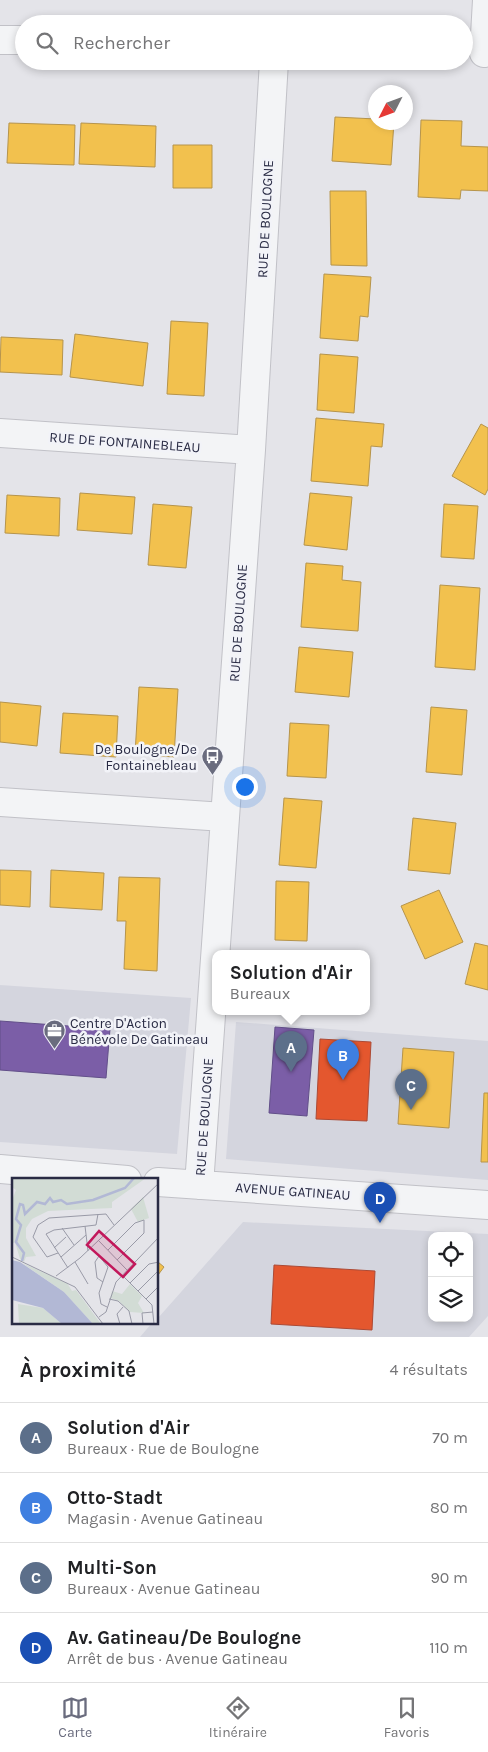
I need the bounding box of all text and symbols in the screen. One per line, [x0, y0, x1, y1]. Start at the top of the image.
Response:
search box [15, 15, 473, 70]
icon: search [33, 29, 61, 57]
text: Rechercher [73, 32, 170, 54]
north arrow [368, 85, 413, 130]
street label: RUE DE BOULOGNE [254, 160, 277, 279]
street label: RUE DE FONTAINEBLEAU [49, 429, 201, 456]
street label: RUE DE BOULOGNE [226, 563, 251, 683]
place label: De Boulogne/De Fontainebleau [95, 741, 197, 774]
bus stop icon: De Boulogne/De Fontainebleau [201, 745, 225, 776]
your location [232, 774, 258, 800]
popup [212, 950, 370, 1015]
text: Solution d'Air [230, 962, 352, 984]
text: Bureaux [230, 984, 290, 1003]
place label: Centre D'Action Bénévole De Gatineau [70, 1015, 208, 1048]
office icon: Centre D'Action Bénévole De Gatineau [42, 1019, 66, 1050]
pin: A [275, 1031, 307, 1072]
pin: B [327, 1039, 359, 1080]
street label: RUE DE BOULOGNE [192, 1057, 217, 1177]
pin: C [395, 1069, 427, 1110]
inset map [12, 1178, 159, 1324]
street label: AVENUE GATINEAU [235, 1179, 351, 1204]
pin: D [364, 1182, 396, 1223]
map controls [428, 1232, 473, 1322]
button: locate [428, 1232, 473, 1277]
button: layers [428, 1277, 473, 1322]
text: À proximité [20, 1358, 136, 1382]
text: 4 résultats [389, 1360, 468, 1379]
text: Solution d'Air [67, 1417, 189, 1439]
text: A [31, 1428, 41, 1447]
text: 70 m [432, 1428, 468, 1447]
text: Bureaux · Rue de Boulogne [67, 1439, 259, 1458]
text: Otto-Stadt [67, 1487, 163, 1509]
text: B [31, 1498, 41, 1517]
text: 80 m [430, 1498, 468, 1517]
text: Magasin · Avenue Gatineau [67, 1509, 263, 1528]
text: Multi-Son [67, 1557, 157, 1579]
text: C [31, 1568, 41, 1587]
text: 90 m [430, 1568, 468, 1587]
text: Bureaux · Avenue Gatineau [67, 1579, 261, 1598]
text: Av. Gatineau/De Boulogne [67, 1627, 301, 1649]
text: D [31, 1638, 41, 1657]
text: 110 m [429, 1638, 468, 1657]
text: Arrêt de bus · Avenue Gatineau [67, 1649, 288, 1668]
tab: Carte [58, 1694, 92, 1741]
tab: Itinéraire [209, 1694, 267, 1741]
tab: Favoris [384, 1694, 430, 1741]

